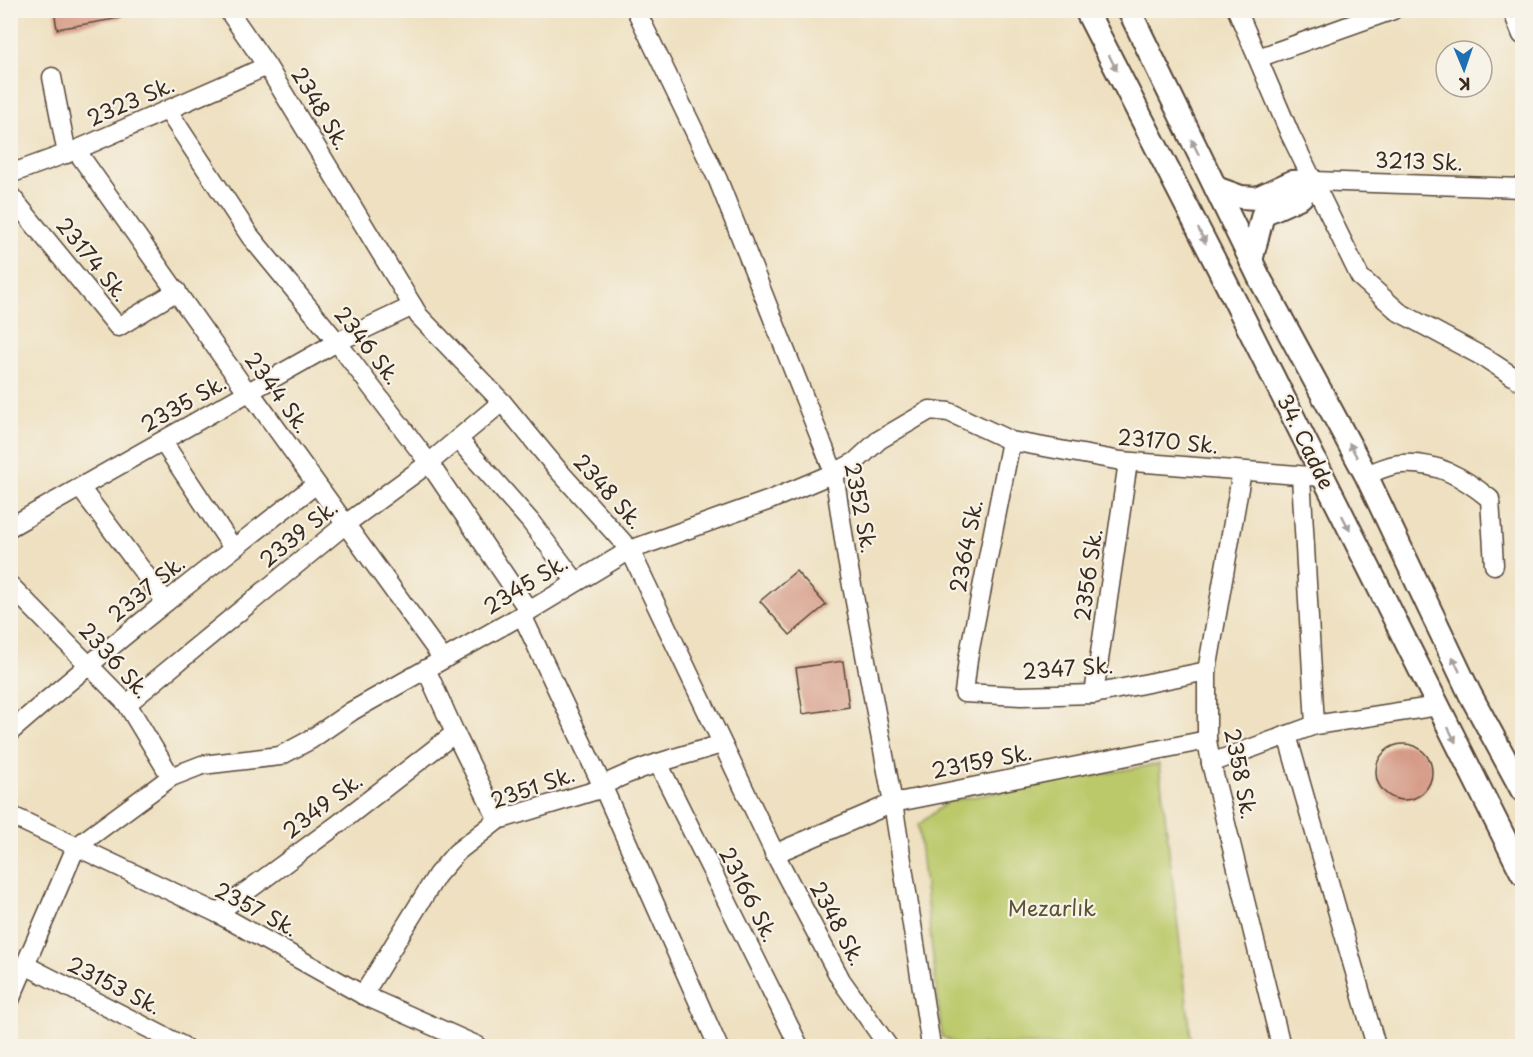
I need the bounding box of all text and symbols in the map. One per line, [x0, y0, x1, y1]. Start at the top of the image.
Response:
north arrow [1434, 39, 1494, 99]
one-way arrow [1108, 54, 1118, 71]
street label: 2348 Sk. [284, 61, 359, 155]
street label: 2323 Sk. [81, 67, 179, 133]
text: K [1458, 73, 1471, 97]
one-way arrow [1191, 138, 1201, 156]
street label: 3213 Sk. [1374, 142, 1464, 178]
street label: 23174 Sk. [50, 210, 138, 308]
one-way arrow [1197, 227, 1207, 245]
street label: 2346 Sk. [328, 299, 409, 391]
street label: 2344 Sk. [238, 345, 319, 439]
street label: 2335 Sk. [134, 365, 232, 439]
street label: 34. Cadde [1270, 388, 1344, 494]
street label: 23170 Sk. [1116, 420, 1220, 460]
one-way arrow [1348, 442, 1358, 459]
street label: 2348 Sk. [567, 446, 652, 535]
street label: 2352 Sk. [838, 460, 886, 556]
street label: 2339 Sk. [251, 491, 344, 574]
street label: 2364 Sk. [940, 496, 990, 595]
one-way arrow [1341, 515, 1350, 532]
street label: 2356 Sk. [1065, 526, 1109, 623]
street label: 2345 Sk. [477, 545, 573, 621]
street label: 2337 Sk. [100, 546, 191, 629]
street label: 2336 Sk. [72, 614, 158, 705]
street label: 2347 Sk. [1021, 648, 1114, 686]
one-way arrow [1451, 655, 1460, 672]
street label: 2358 Sk. [1217, 725, 1266, 822]
one-way arrow [1447, 727, 1457, 744]
street label: 23159 Sk. [929, 735, 1035, 785]
street label: 2351 Sk. [486, 757, 579, 815]
street label: 2349 Sk. [275, 764, 369, 845]
street label: 23166 Sk. [712, 841, 787, 947]
street label: 2357 Sk. [210, 873, 304, 943]
street label: 2348 Sk. [803, 875, 874, 971]
park label: Mezarlık [1008, 891, 1096, 923]
street label: 23153 Sk. [62, 947, 167, 1022]

